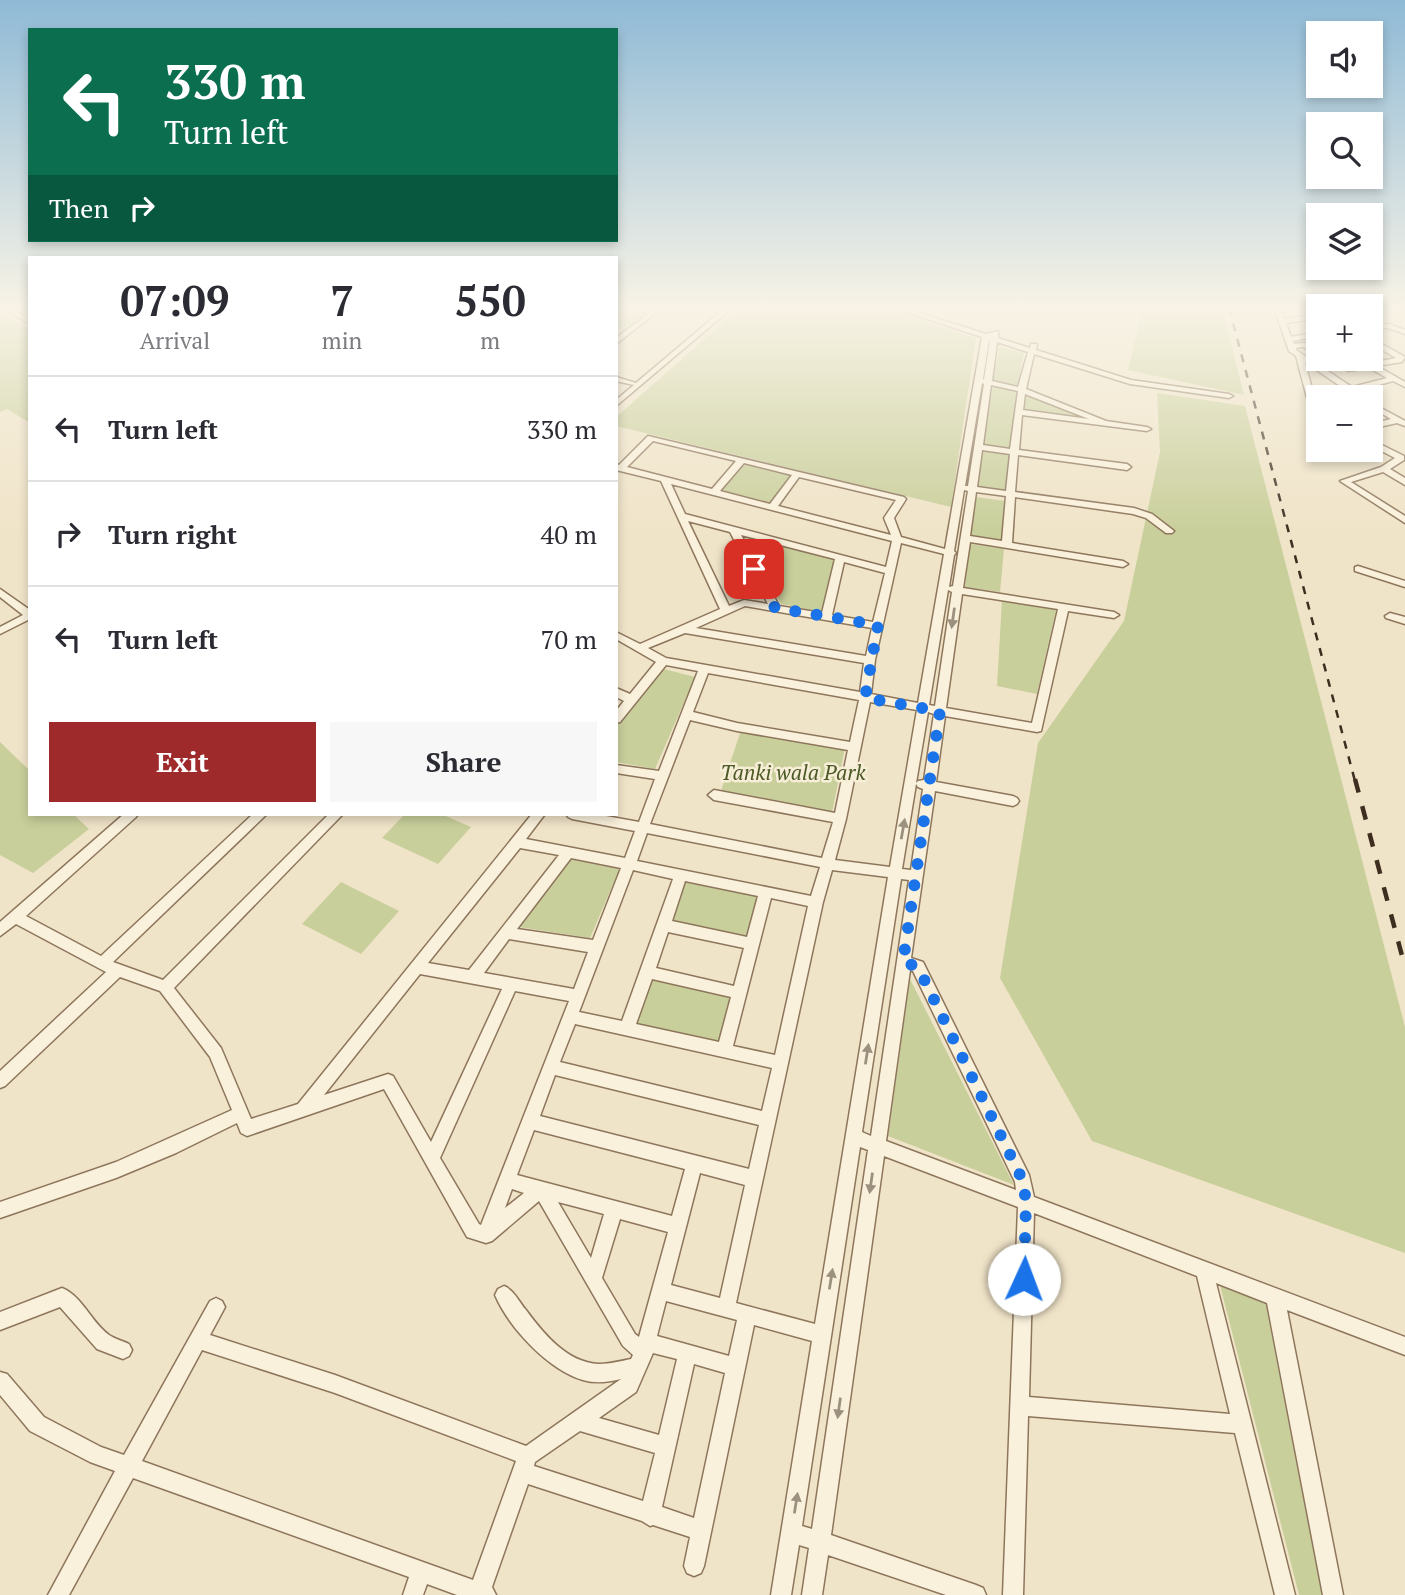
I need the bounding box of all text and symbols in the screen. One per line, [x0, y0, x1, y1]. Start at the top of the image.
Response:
map controls [1306, 21, 1383, 462]
button: sound [1306, 21, 1383, 98]
text: 330 m [164, 48, 306, 113]
icon: left [49, 56, 140, 147]
text: Turn left [164, 111, 288, 153]
button: search [1306, 112, 1383, 189]
icon: right [123, 189, 161, 227]
text: Then [49, 191, 109, 225]
button: layers [1306, 203, 1383, 280]
text: 07:09 [120, 272, 230, 328]
text: 7 [330, 272, 354, 328]
text: 550 [455, 272, 526, 328]
button: + [1306, 294, 1383, 371]
text: Arrival [140, 325, 210, 356]
text: min [322, 325, 362, 356]
text: m [480, 325, 500, 356]
button: − [1306, 385, 1383, 462]
icon: left [49, 410, 87, 448]
text: Turn left [108, 412, 218, 446]
text: 330 m [527, 412, 597, 446]
icon: right [49, 515, 87, 553]
text: Turn right [108, 517, 237, 551]
text: 40 m [541, 517, 597, 551]
pin [724, 539, 784, 599]
icon: arrive [735, 550, 773, 588]
one-way arrow [948, 608, 959, 630]
icon: left [49, 620, 87, 658]
text: Turn left [108, 622, 218, 656]
text: 70 m [541, 622, 597, 656]
button: Exit [49, 722, 316, 802]
button: Share [330, 722, 597, 802]
park label: Tanki wala Park [720, 758, 866, 786]
one-way arrow [898, 818, 909, 840]
one-way arrow [862, 1043, 873, 1065]
one-way arrow [866, 1172, 877, 1194]
position arrow [987, 1242, 1061, 1316]
one-way arrow [826, 1268, 837, 1290]
one-way arrow [833, 1397, 844, 1419]
one-way arrow [791, 1492, 802, 1514]

